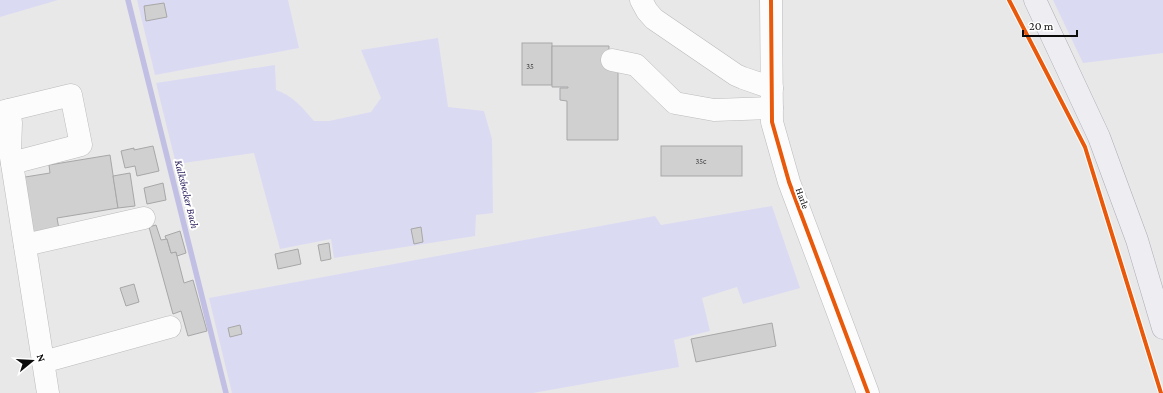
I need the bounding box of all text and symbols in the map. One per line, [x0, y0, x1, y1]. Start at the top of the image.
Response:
scale bar [1023, 12, 1077, 38]
text: 20 m [1029, 19, 1054, 33]
house number: 35 [526, 62, 534, 71]
house number: 35c [696, 157, 707, 166]
water label: Kalksbecker Bach [173, 158, 201, 230]
street label: Harle [794, 186, 812, 211]
north arrow [12, 341, 52, 381]
text: N [35, 352, 49, 364]

